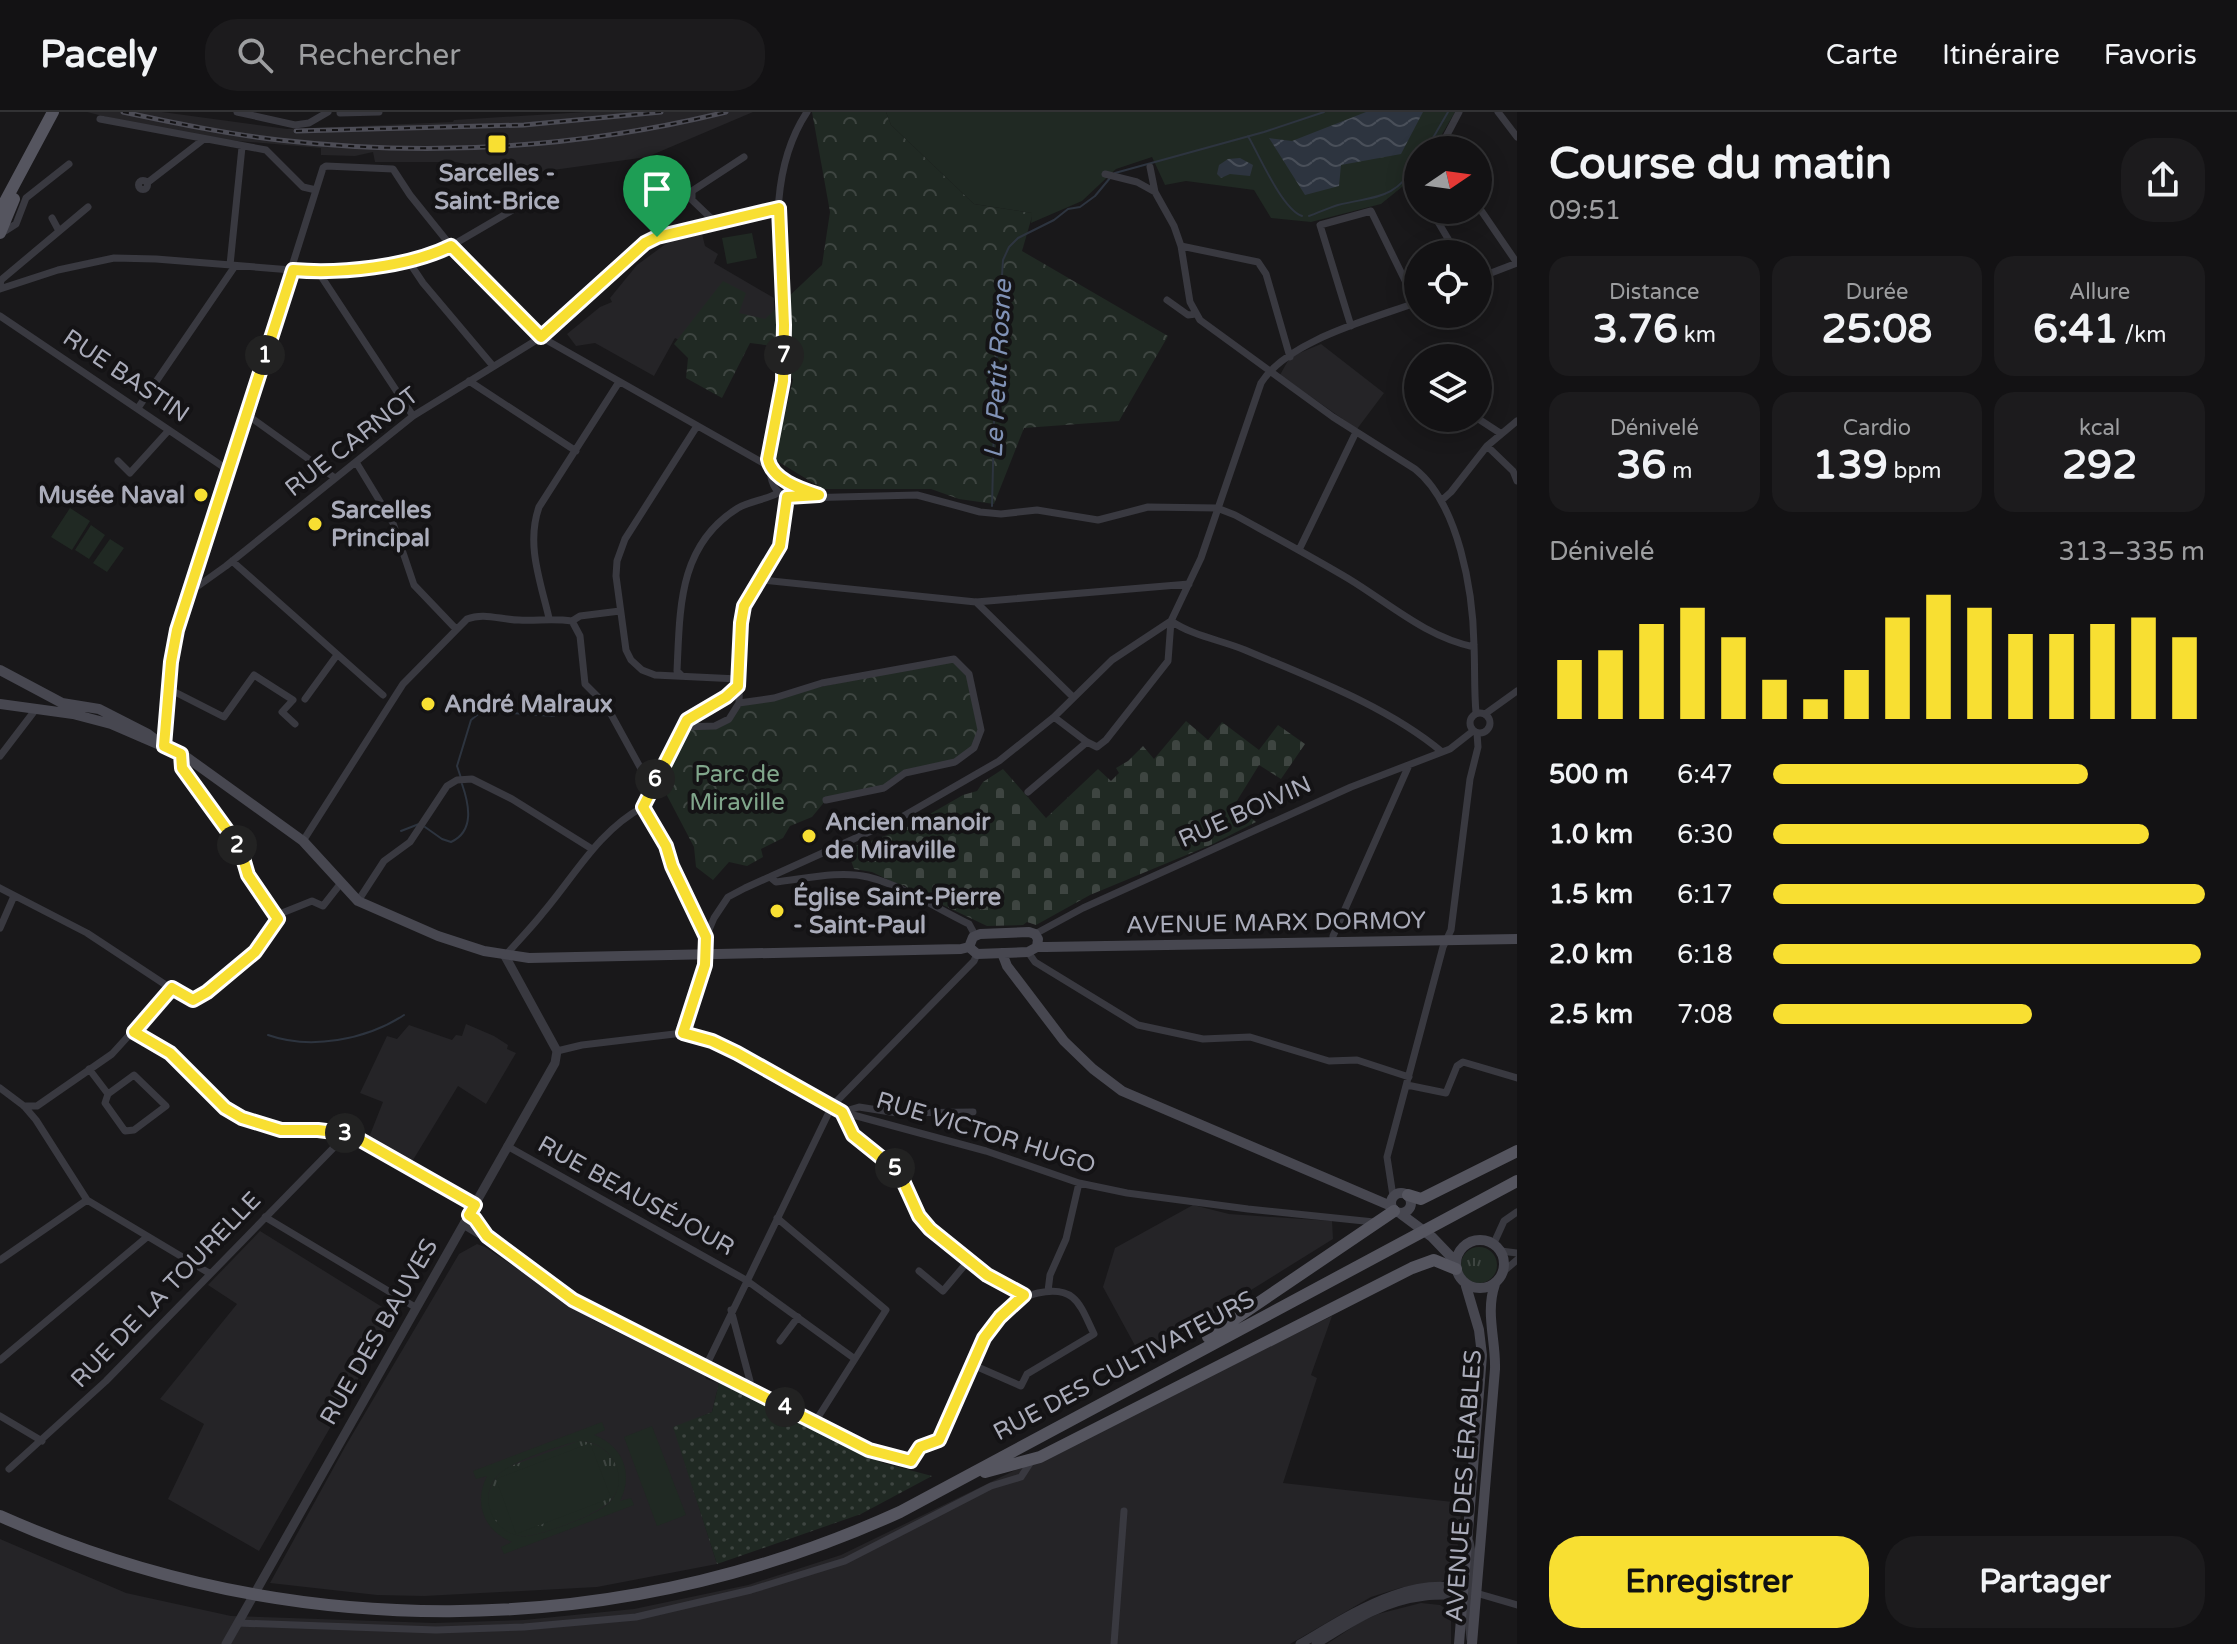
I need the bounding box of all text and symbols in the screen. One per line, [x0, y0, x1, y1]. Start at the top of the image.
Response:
search box [205, 19, 765, 91]
text: Pacely [40, 32, 157, 78]
icon: search [233, 33, 277, 77]
text: Rechercher [297, 37, 461, 74]
text: Carte [1826, 38, 1898, 72]
text: Itinéraire [1942, 38, 2060, 72]
text: Favoris [2104, 38, 2197, 72]
marker: Sarcelles - Saint-Brice [486, 133, 508, 155]
north arrow [1404, 136, 1492, 224]
map controls [1404, 136, 1492, 432]
text: Course du matin [1549, 138, 1892, 191]
button: share [2121, 138, 2205, 222]
pin [623, 155, 691, 237]
place label: Sarcelles - Saint-Brice [434, 159, 560, 216]
icon: arrive [635, 167, 679, 211]
text: 09:51 [1549, 195, 1621, 226]
button: locate [1404, 240, 1492, 328]
water label: Le Petit Rosne [978, 278, 1018, 459]
text: Distance [1609, 279, 1700, 305]
text: Durée [1846, 279, 1908, 305]
text: Allure [2069, 279, 2130, 305]
text: 3.76 [1593, 305, 1678, 353]
text: 25:08 [1822, 305, 1932, 353]
text: 6:41 [2033, 305, 2119, 353]
text: km [1678, 322, 1716, 348]
text: /km [2119, 322, 2166, 348]
street label: RUE BASTIN [57, 323, 195, 429]
pin: 1 [245, 335, 285, 375]
pin: 7 [764, 335, 804, 375]
text: 1 [258, 342, 272, 368]
text: 7 [777, 342, 791, 368]
button: layers [1404, 344, 1492, 432]
street label: RUE CARNOT [280, 381, 425, 503]
text: Dénivelé [1610, 415, 1699, 441]
text: Cardio [1843, 415, 1911, 441]
text: kcal [2079, 415, 2120, 441]
text: 36 [1616, 441, 1666, 489]
text: 139 [1812, 441, 1888, 489]
text: 292 [2062, 441, 2137, 489]
text: m [1666, 458, 1692, 484]
text: bpm [1888, 458, 1942, 484]
place label: Musée Naval [38, 481, 185, 510]
marker: Musée Naval [192, 486, 210, 504]
place label: Sarcelles Principal [331, 496, 431, 553]
marker: Sarcelles Principal [306, 515, 324, 533]
text: Dénivelé [1549, 536, 1655, 567]
text: 313–335 m [2059, 536, 2205, 567]
place label: André Malraux [444, 690, 613, 719]
marker: André Malraux [419, 695, 437, 713]
pin: 6 [635, 759, 675, 799]
text: 500 m [1549, 759, 1629, 790]
text: 6:47 [1677, 759, 1733, 790]
park label: Parc de Miraville [689, 760, 785, 817]
text: 6 [648, 766, 662, 792]
street label: RUE BOIVIN [1174, 770, 1316, 854]
place label: Ancien manoir de Miraville [825, 808, 991, 865]
text: 1.0 km [1549, 819, 1633, 850]
text: 6:30 [1677, 819, 1733, 850]
pin: 2 [217, 825, 257, 865]
marker: Ancien manoir de Miraville [800, 827, 818, 845]
text: 2 [230, 832, 244, 858]
text: 1.5 km [1549, 879, 1633, 910]
text: 6:17 [1677, 879, 1733, 910]
place label: Église Saint-Pierre - Saint-Paul [793, 882, 1001, 940]
marker: Église Saint-Pierre - Saint-Paul [768, 902, 786, 920]
street label: AVENUE MARX DORMOY [1126, 906, 1426, 940]
text: 2.0 km [1549, 939, 1633, 970]
text: 6:18 [1677, 939, 1733, 970]
text: 2.5 km [1549, 999, 1633, 1030]
text: 7:08 [1677, 999, 1733, 1030]
street label: RUE VICTOR HUGO [873, 1086, 1099, 1180]
pin: 3 [325, 1113, 365, 1153]
text: 3 [338, 1120, 352, 1146]
street label: RUE BEAUSÉJOUR [533, 1129, 740, 1262]
pin: 5 [875, 1148, 915, 1188]
text: 5 [888, 1155, 902, 1181]
street label: RUE DE LA TOURELLE [65, 1186, 267, 1394]
street label: RUE DES BAUVES [314, 1234, 444, 1430]
street label: RUE DES CULTIVATEURS [988, 1285, 1260, 1447]
street label: AVENUE DES ÉRABLES [1439, 1349, 1488, 1623]
pin: 4 [765, 1387, 805, 1427]
text: 4 [778, 1394, 792, 1420]
button: Enregistrer [1549, 1536, 1869, 1628]
button: Partager [1885, 1536, 2205, 1628]

